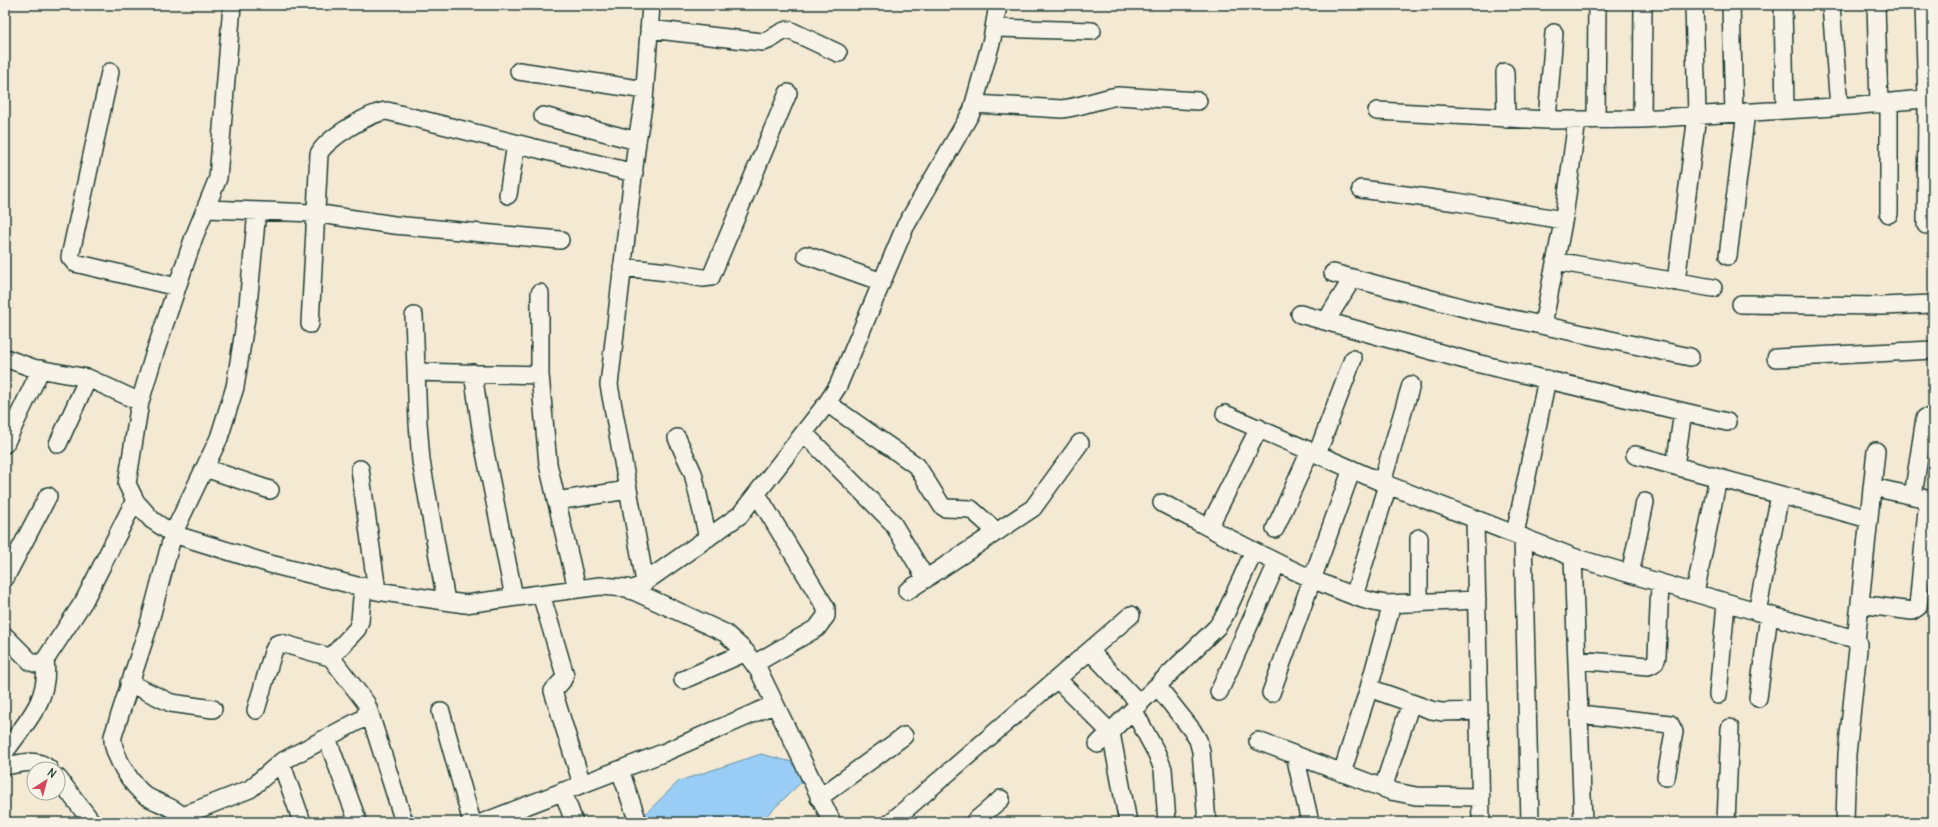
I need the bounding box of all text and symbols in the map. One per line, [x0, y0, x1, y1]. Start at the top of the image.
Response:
north arrow [26, 761, 66, 801]
text: N [45, 765, 59, 781]

